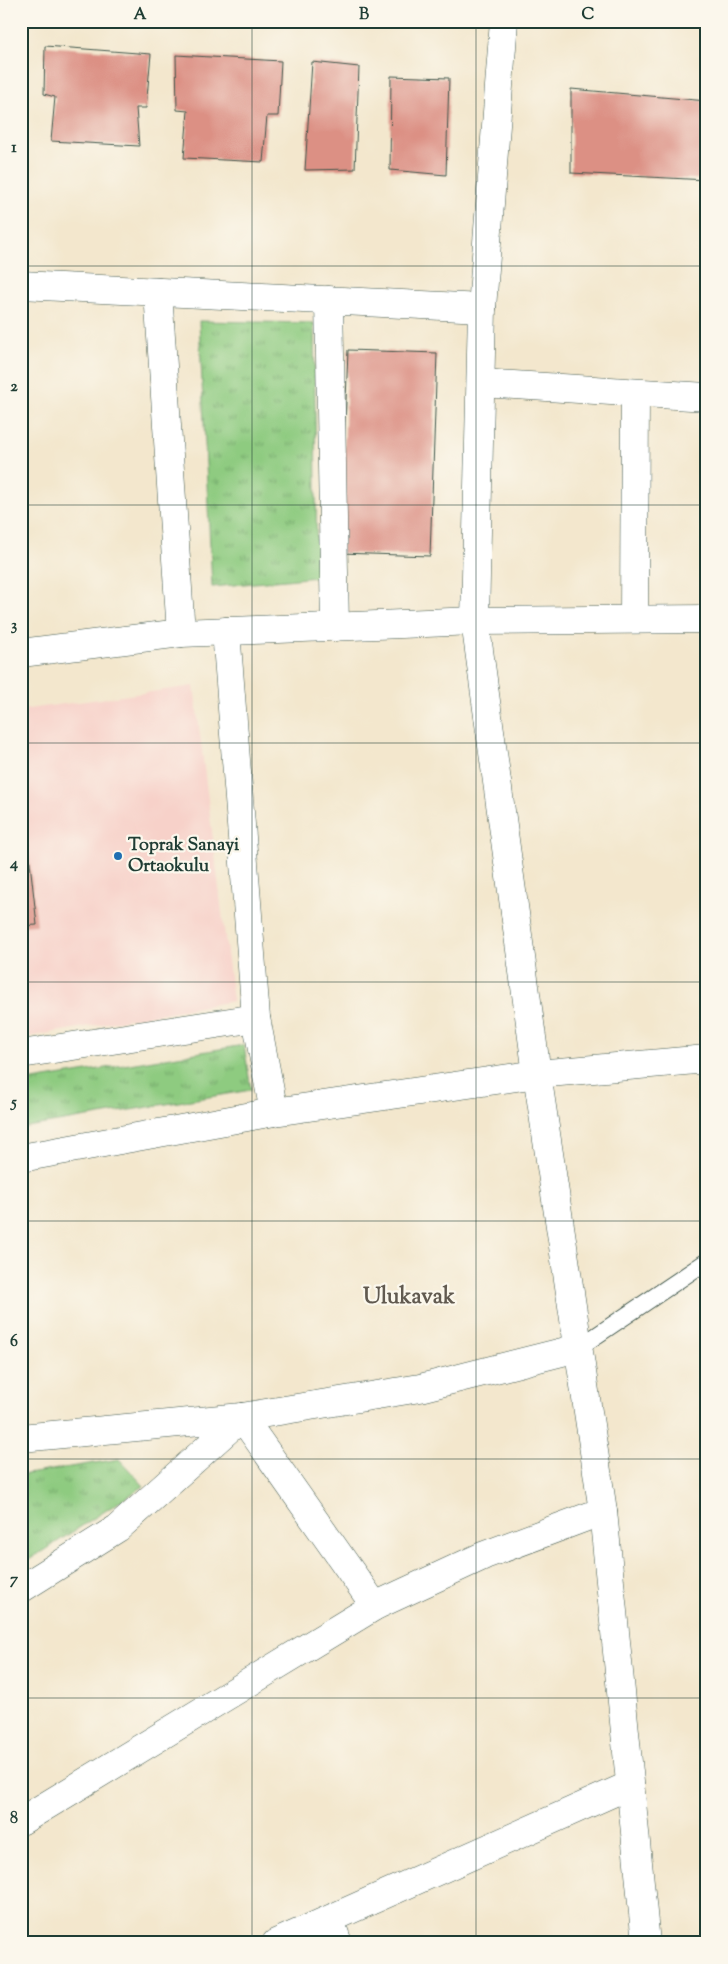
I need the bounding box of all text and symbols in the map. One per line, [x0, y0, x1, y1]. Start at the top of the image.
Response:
text: A [134, 4, 147, 27]
text: B [359, 4, 369, 27]
text: C [582, 4, 595, 27]
text: 1 [11, 137, 17, 160]
text: 2 [10, 376, 18, 399]
text: 3 [11, 615, 18, 638]
place label: Toprak Sanayi Ortaokulu [128, 833, 240, 880]
marker: Toprak Sanayi Ortaokulu [112, 850, 124, 862]
text: 4 [9, 853, 18, 876]
text: 5 [9, 1092, 17, 1115]
district label: Ulukavak [363, 1282, 455, 1314]
text: 6 [10, 1331, 18, 1354]
text: 7 [10, 1569, 19, 1592]
text: 8 [10, 1808, 18, 1831]

